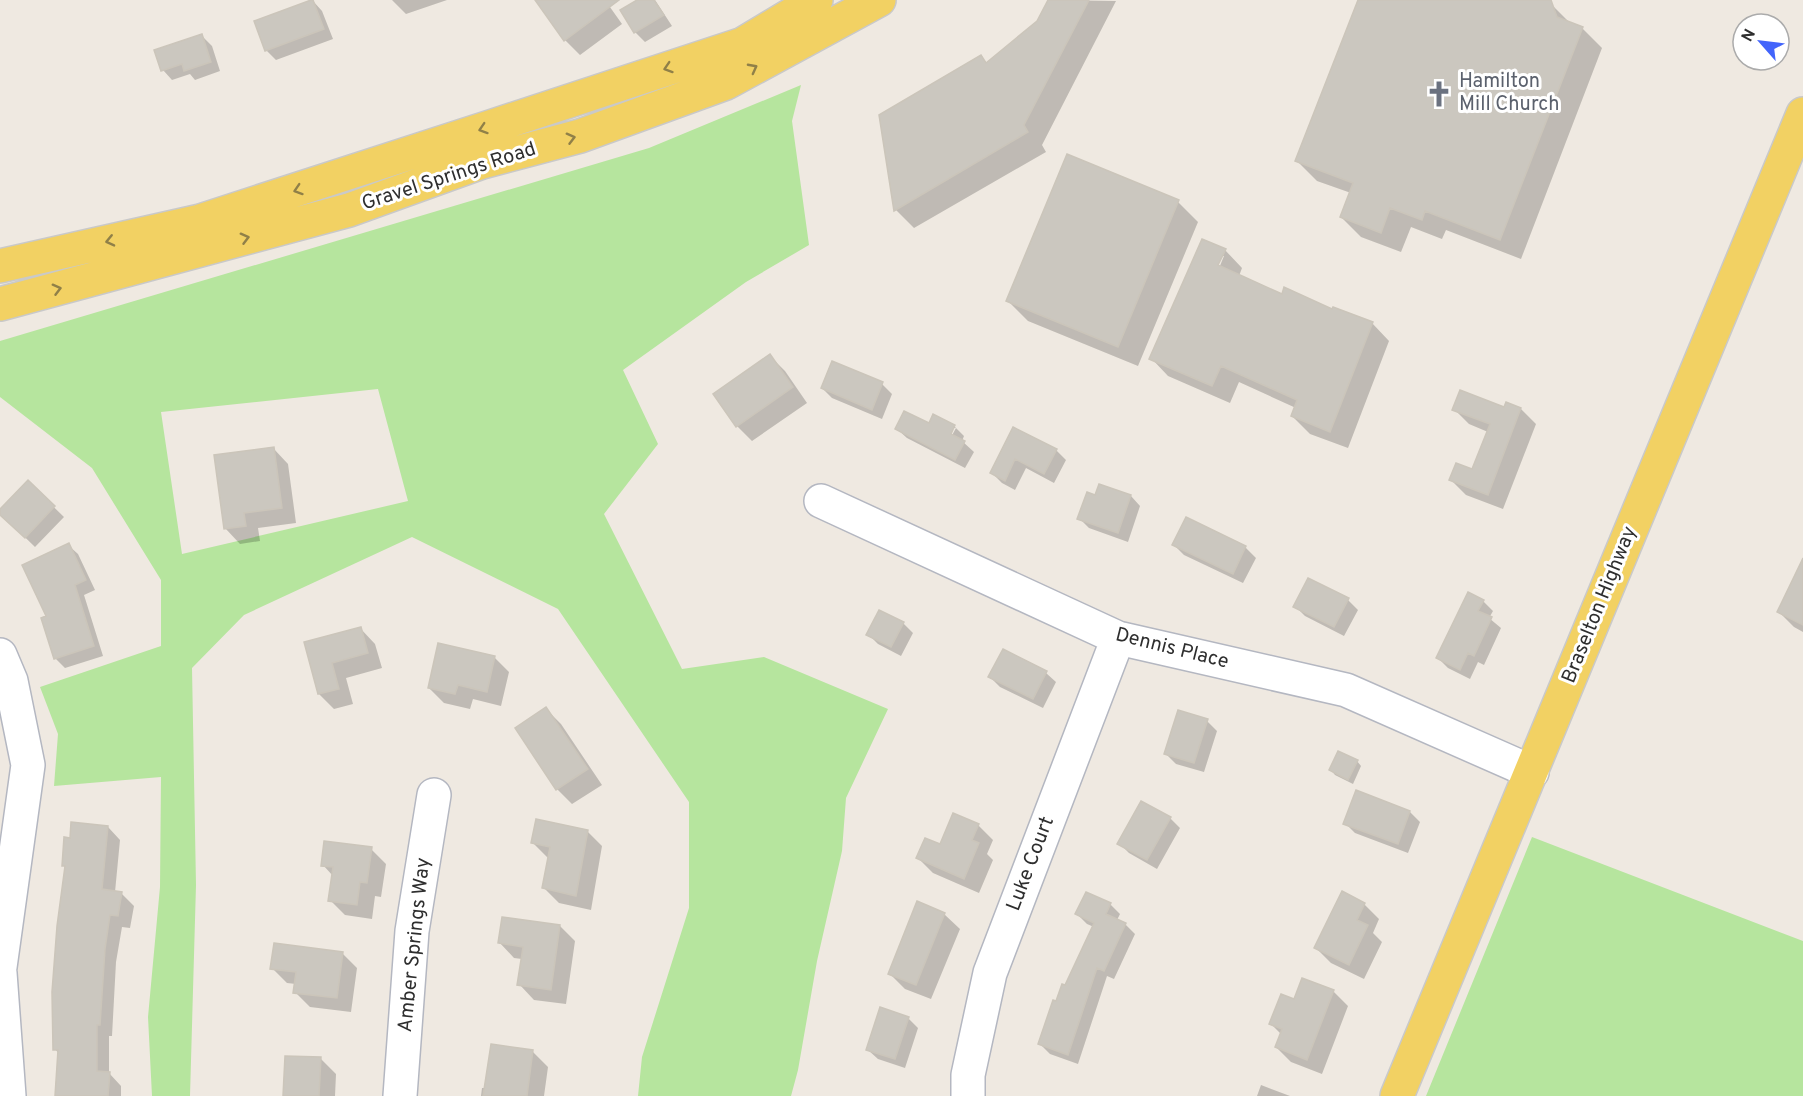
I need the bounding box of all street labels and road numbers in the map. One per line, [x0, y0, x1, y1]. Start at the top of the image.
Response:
street label: Gravel Springs Road [359, 137, 539, 217]
street label: Braselton Highway [1557, 523, 1643, 687]
street label: Dennis Place [1113, 622, 1231, 676]
street label: Luke Court [1001, 813, 1061, 915]
street label: Amber Springs Way [393, 856, 437, 1034]

